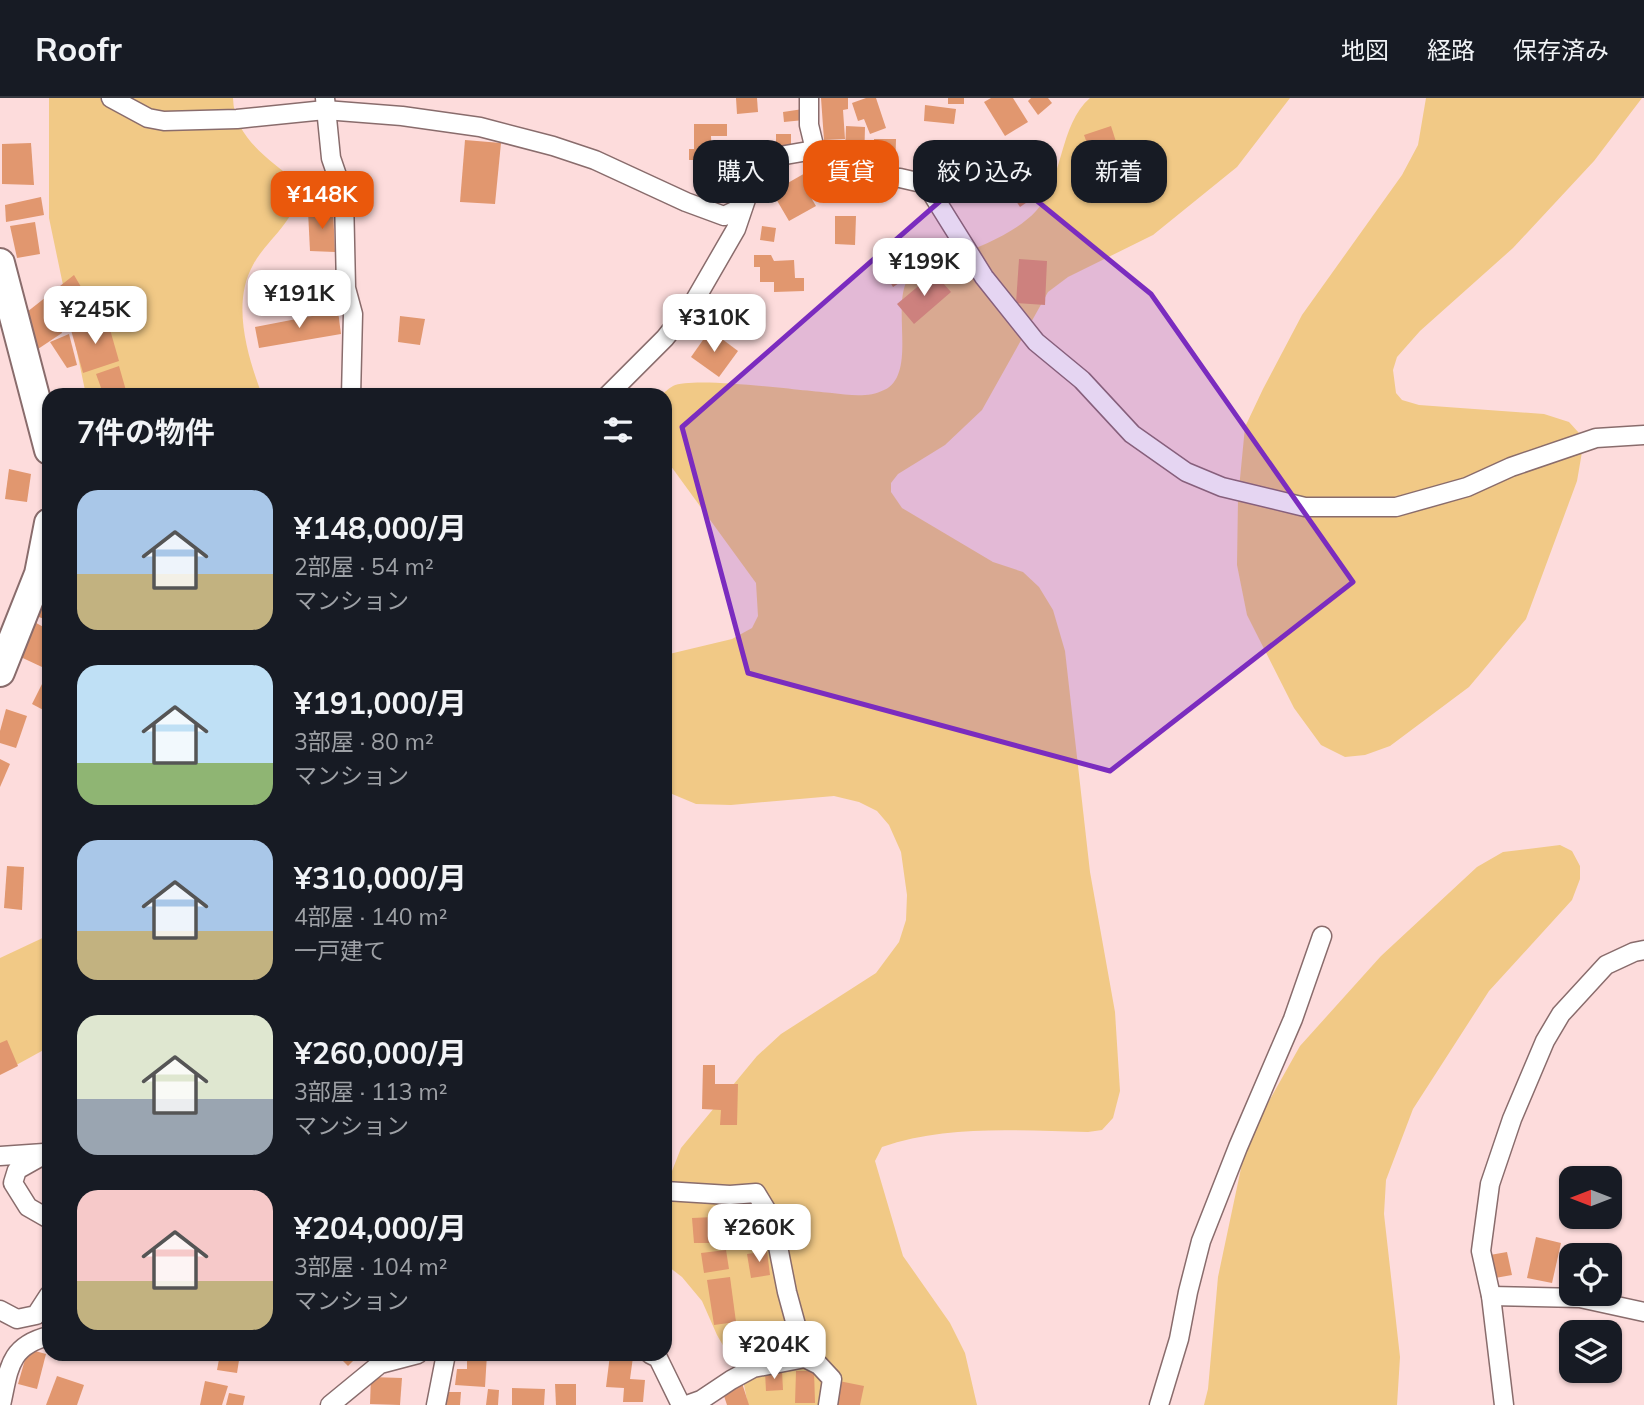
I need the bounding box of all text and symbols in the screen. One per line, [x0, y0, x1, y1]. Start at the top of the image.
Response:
text: Roofr [35, 28, 122, 69]
text: 地図 [1341, 35, 1389, 65]
text: 経路 [1427, 35, 1475, 65]
text: 保存済み [1513, 35, 1609, 65]
chip: 購入 [693, 140, 789, 203]
chip: 賃貸 [803, 140, 899, 203]
chip: 絞り込み [913, 140, 1057, 203]
chip: 新着 [1071, 140, 1167, 203]
pin: ¥148K [273, 172, 371, 231]
text: ¥148K [287, 179, 357, 208]
pin: ¥199K [875, 238, 973, 298]
text: ¥199K [889, 246, 959, 275]
pin: ¥191K [250, 271, 348, 330]
text: ¥191K [264, 278, 334, 307]
pin: ¥245K [46, 286, 144, 346]
text: ¥245K [60, 294, 130, 323]
pin: ¥310K [665, 294, 763, 354]
text: ¥310K [679, 302, 749, 331]
icon: filters [599, 411, 637, 449]
text: 7件の物件 [77, 413, 215, 451]
text: ¥148,000/月 [294, 509, 467, 547]
icon: home [133, 518, 217, 602]
text: 2部屋 · 54 m² [294, 552, 434, 581]
text: マンション [294, 586, 409, 615]
text: ¥191,000/月 [294, 684, 467, 722]
icon: home [133, 693, 217, 777]
text: 3部屋 · 80 m² [294, 727, 434, 756]
text: マンション [294, 761, 409, 790]
text: ¥310,000/月 [294, 859, 467, 897]
icon: home [133, 868, 217, 952]
text: 4部屋 · 140 m² [294, 902, 447, 931]
text: 一戸建て [294, 936, 386, 965]
text: ¥260,000/月 [294, 1034, 467, 1072]
icon: home [133, 1043, 217, 1127]
text: 3部屋 · 113 m² [294, 1077, 447, 1106]
text: マンション [294, 1111, 409, 1140]
north arrow [1559, 1166, 1622, 1228]
map controls [1559, 1166, 1622, 1383]
pin: ¥260K [710, 1204, 808, 1264]
text: ¥204,000/月 [294, 1209, 467, 1247]
text: ¥260K [724, 1212, 794, 1241]
icon: home [133, 1218, 217, 1302]
button: locate [1559, 1243, 1622, 1306]
text: 3部屋 · 104 m² [294, 1252, 447, 1281]
text: マンション [294, 1286, 409, 1315]
button: layers [1559, 1320, 1622, 1383]
pin: ¥204K [725, 1322, 823, 1381]
text: ¥204K [739, 1329, 809, 1358]

